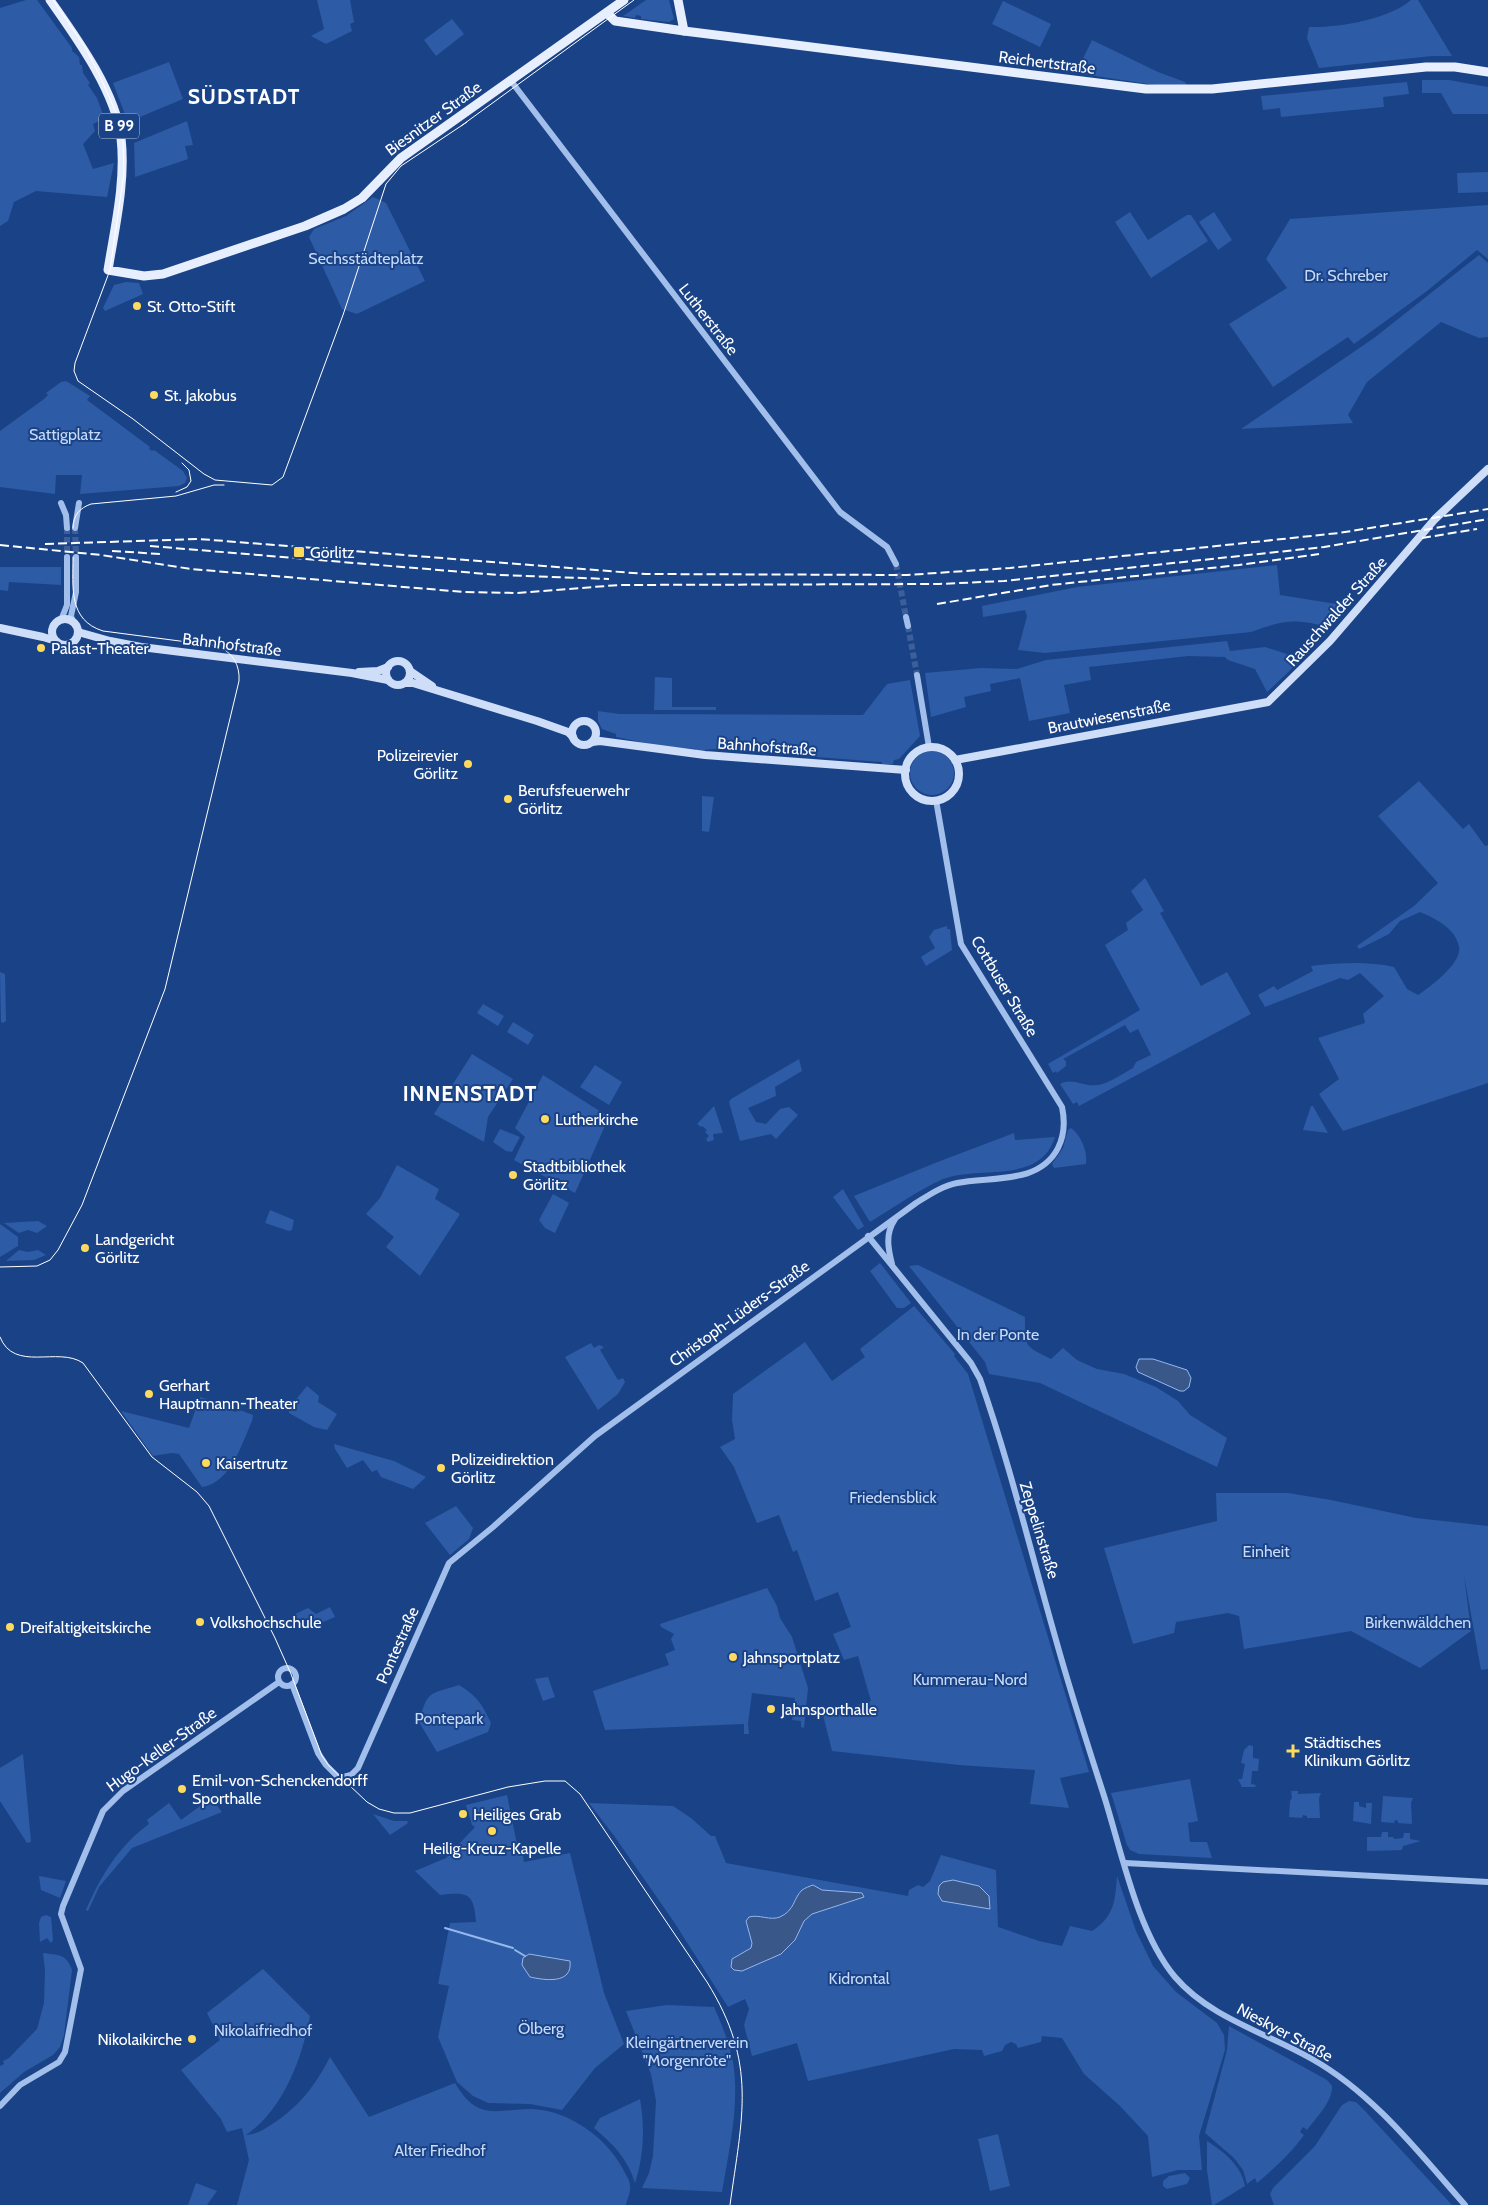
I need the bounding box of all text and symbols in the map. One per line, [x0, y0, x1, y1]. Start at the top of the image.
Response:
street label: Reichertstraße [997, 47, 1096, 78]
street label: Biesnitzer Straße [382, 77, 485, 160]
district label: SÜDSTADT [188, 84, 300, 109]
road number: B 99 [99, 114, 139, 138]
park label: Sechsstädteplatz [308, 249, 424, 268]
park label: Dr. Schreber [1304, 266, 1389, 285]
street label: Lutherstraße [675, 280, 742, 359]
place label: St. Otto-Stift [147, 297, 236, 316]
marker: St. Otto-Stift [131, 300, 143, 312]
place label: St. Jakobus [164, 386, 237, 405]
marker: St. Jakobus [148, 389, 160, 401]
park label: Sattigplatz [29, 425, 102, 444]
place label: Görlitz [310, 543, 355, 562]
marker: Görlitz [292, 545, 306, 559]
street label: Rauschwalder Straße [1282, 553, 1391, 670]
street label: Bahnhofstraße [181, 629, 282, 660]
place label: Palast-Theater [51, 639, 150, 658]
marker: Palast-Theater [35, 642, 47, 654]
street label: Brautwiesenstraße [1046, 695, 1172, 738]
street label: Bahnhofstraße [717, 734, 817, 759]
place label: Polizeirevier Görlitz [377, 746, 459, 783]
marker: Polizeirevier Görlitz [462, 758, 474, 770]
place label: Berufsfeuerwehr Görlitz [518, 781, 630, 818]
marker: Berufsfeuerwehr Görlitz [502, 793, 514, 805]
street label: Cottbuser Straße [967, 932, 1042, 1040]
district label: INNENSTADT [403, 1081, 537, 1106]
place label: Lutherkirche [555, 1110, 638, 1129]
marker: Lutherkirche [539, 1113, 551, 1125]
place label: Stadtbibliothek Görlitz [523, 1157, 627, 1194]
marker: Stadtbibliothek Görlitz [507, 1169, 519, 1181]
place label: Landgericht Görlitz [95, 1230, 175, 1267]
marker: Landgericht Görlitz [79, 1242, 91, 1254]
street label: Christoph-Lüders-Straße [666, 1256, 813, 1371]
park label: In der Ponte [957, 1325, 1039, 1344]
place label: Gerhart Hauptmann-Theater [159, 1376, 298, 1413]
marker: Gerhart Hauptmann-Theater [143, 1388, 155, 1400]
place label: Polizeidirektion Görlitz [451, 1450, 554, 1487]
place label: Kaisertrutz [216, 1454, 288, 1473]
marker: Kaisertrutz [200, 1457, 212, 1469]
marker: Polizeidirektion Görlitz [435, 1462, 447, 1474]
street label: Zeppelinstraße [1016, 1479, 1063, 1581]
park label: Friedensblick [849, 1488, 938, 1507]
park label: Einheit [1242, 1542, 1290, 1561]
street label: Pontestraße [372, 1604, 423, 1687]
place label: Volkshochschule [210, 1613, 321, 1632]
park label: Birkenwäldchen [1365, 1613, 1471, 1632]
marker: Volkshochschule [194, 1616, 206, 1628]
place label: Dreifaltigkeitskirche [20, 1618, 151, 1637]
marker: Dreifaltigkeitskirche [4, 1621, 16, 1633]
place label: Jahnsportplatz [742, 1648, 841, 1667]
marker: Jahnsportplatz [727, 1651, 739, 1663]
park label: Kummerau-Nord [913, 1670, 1027, 1689]
place label: Jahnsporthalle [780, 1700, 877, 1719]
street label: Hugo-Keller-Straße [103, 1703, 220, 1796]
marker: Jahnsporthalle [765, 1703, 777, 1715]
park label: Pontepark [415, 1709, 484, 1728]
place label: Städtisches Klinikum Görlitz [1304, 1733, 1411, 1770]
marker: Städtisches Klinikum Görlitz [1286, 1744, 1300, 1758]
place label: Emil-von-Schenckendorff Sporthalle [192, 1771, 368, 1808]
marker: Emil-von-Schenckendorff Sporthalle [176, 1783, 188, 1795]
place label: Heiliges Grab [473, 1805, 561, 1824]
marker: Heiliges Grab [457, 1808, 469, 1820]
marker: Heilig-Kreuz-Kapelle [486, 1825, 498, 1837]
place label: Heilig-Kreuz-Kapelle [423, 1839, 561, 1858]
park label: Kidrontal [828, 1969, 890, 1988]
street label: Nieskyer Straße [1234, 1999, 1336, 2066]
park label: Ölberg [518, 2019, 565, 2038]
park label: Nikolaifriedhof [214, 2021, 313, 2040]
place label: Nikolaikirche [97, 2030, 182, 2049]
marker: Nikolaikirche [186, 2033, 198, 2045]
park label: Kleingärtnerverein "Morgenröte" [626, 2033, 748, 2070]
park label: Alter Friedhof [394, 2141, 486, 2160]

